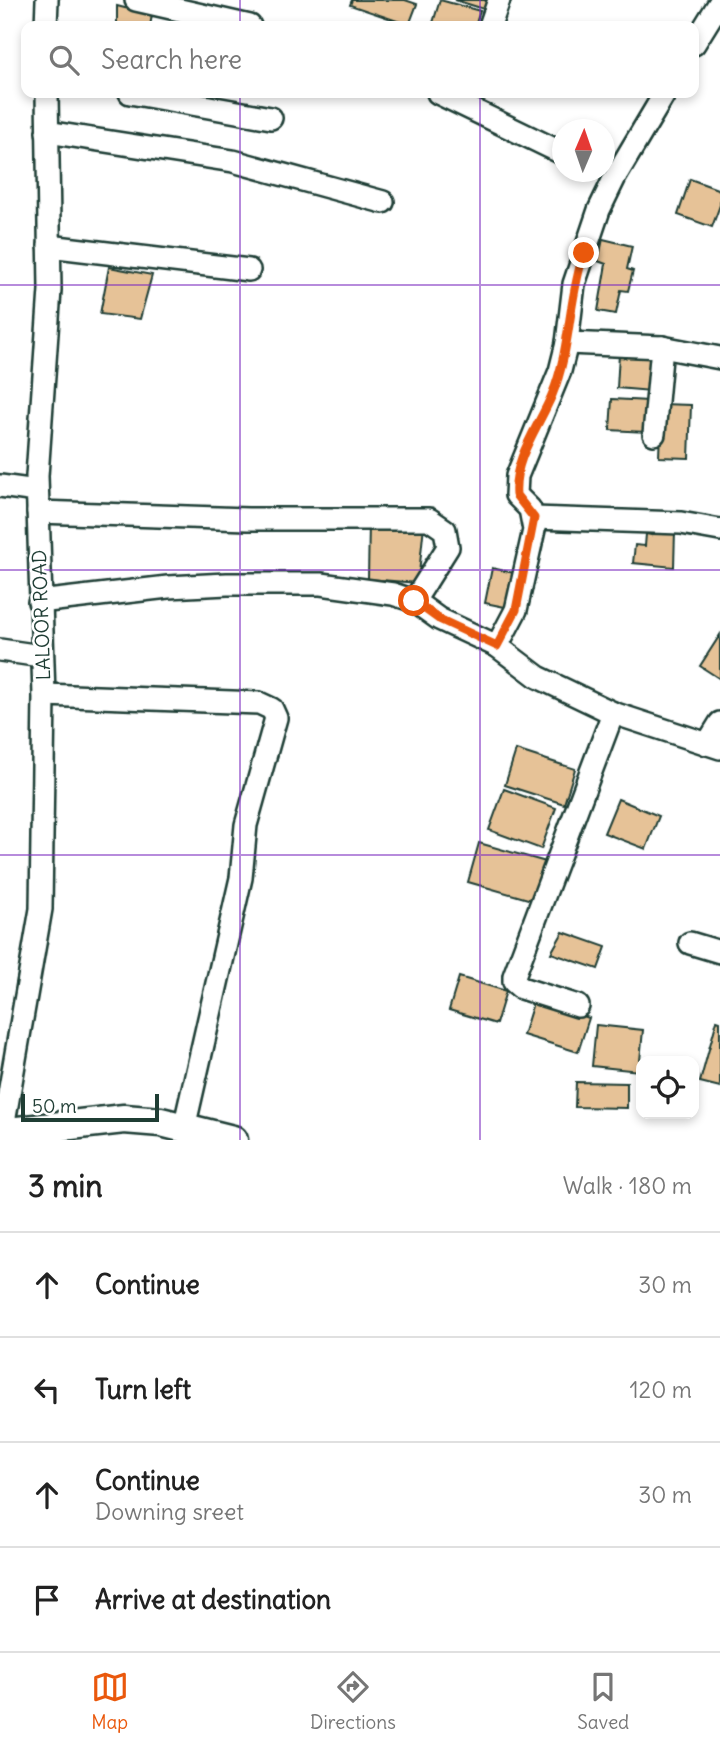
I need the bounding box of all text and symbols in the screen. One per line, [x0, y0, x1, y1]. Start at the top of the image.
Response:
search box [21, 21, 699, 98]
icon: search [45, 41, 83, 79]
text: Search here [101, 43, 242, 76]
north arrow [552, 119, 615, 182]
route end [568, 237, 599, 268]
street label: LALOOR ROAD [27, 549, 55, 681]
route start [398, 585, 429, 616]
map controls [636, 1056, 699, 1119]
button: locate [636, 1056, 699, 1119]
scale bar [21, 1091, 159, 1123]
text: 50 m [32, 1094, 77, 1118]
text: 3 min [28, 1167, 103, 1205]
text: Walk · 180 m [563, 1171, 692, 1200]
icon: ahead [28, 1266, 66, 1304]
text: Continue [95, 1268, 200, 1301]
text: 30 m [638, 1270, 692, 1299]
icon: left [28, 1371, 66, 1409]
text: Turn left [95, 1373, 191, 1406]
text: 120 m [629, 1375, 692, 1404]
text: Continue [95, 1464, 200, 1497]
icon: ahead [28, 1476, 66, 1514]
text: 30 m [638, 1480, 692, 1509]
text: Downing sreet [95, 1497, 244, 1526]
icon: arrive [28, 1581, 66, 1619]
text: Arrive at destination [95, 1583, 331, 1616]
tab: Map [91, 1668, 129, 1734]
tab: Directions [310, 1668, 396, 1734]
tab: Saved [577, 1668, 629, 1734]

